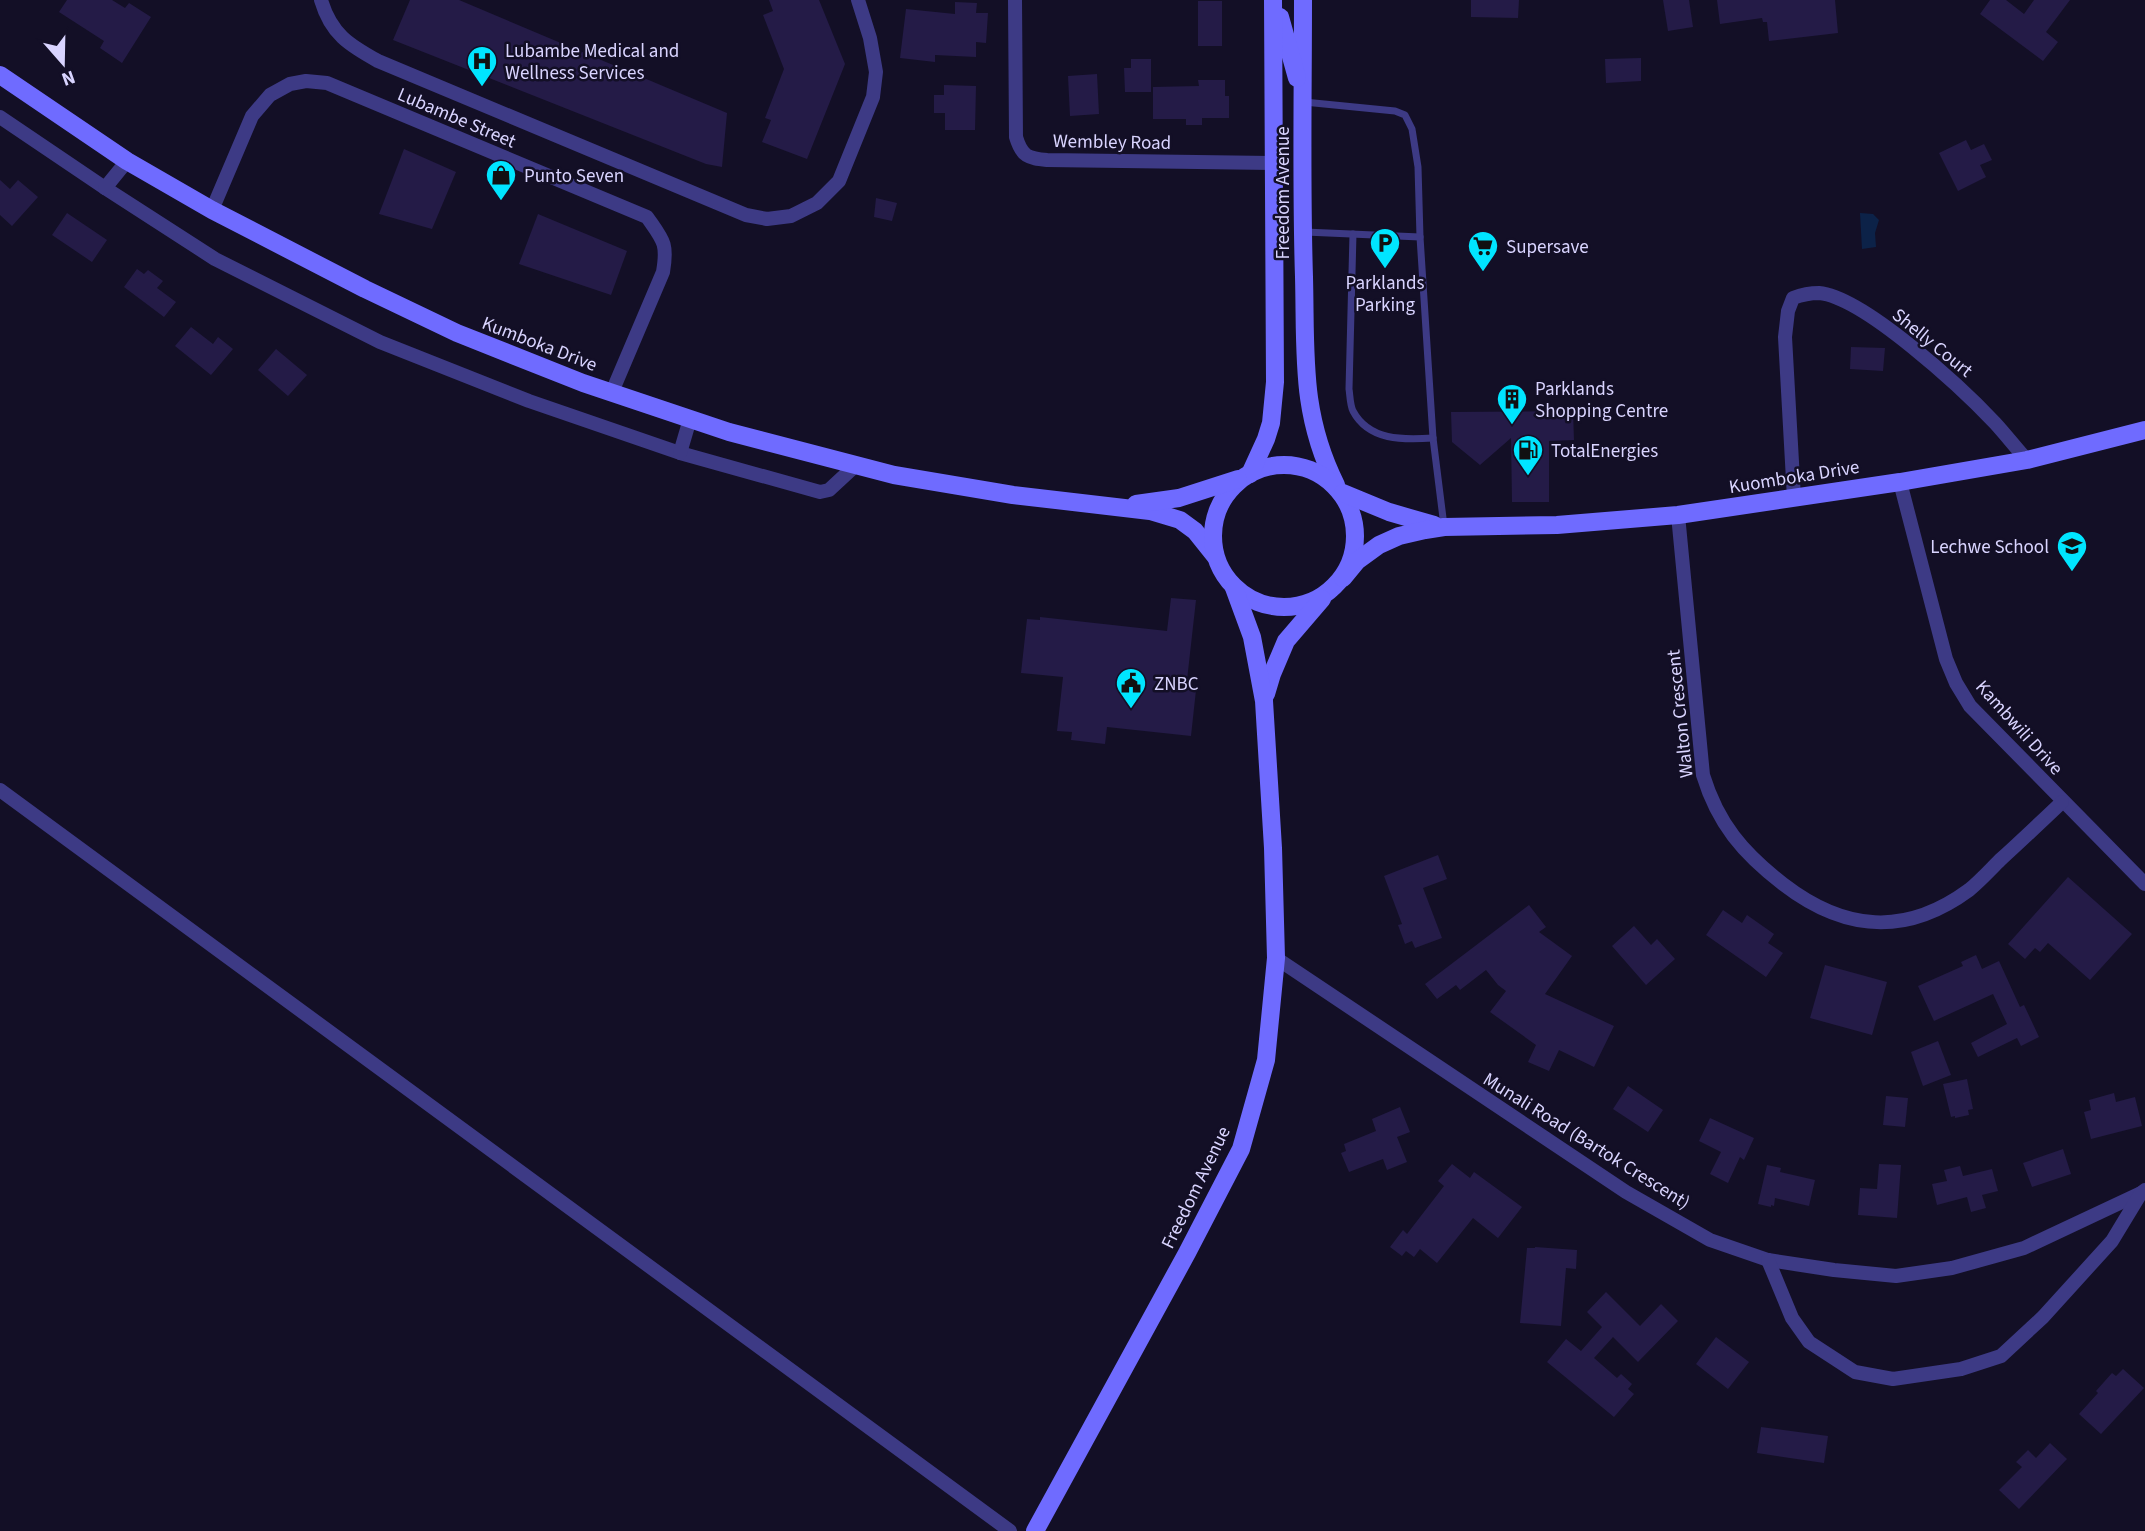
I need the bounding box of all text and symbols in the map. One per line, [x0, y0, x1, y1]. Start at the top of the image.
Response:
north arrow [28, 28, 98, 98]
place label: Lubambe Medical and Wellness Services [505, 38, 679, 87]
hospital icon: Lubambe Medical and Wellness Services [465, 44, 499, 88]
text: N [58, 63, 79, 92]
street label: Lubambe Street [393, 81, 520, 156]
street label: Freedom Avenue [1270, 126, 1297, 260]
street label: Wembley Road [1053, 128, 1171, 157]
shop icon: Punto Seven [484, 158, 518, 202]
place label: Punto Seven [524, 163, 624, 190]
parking icon: Parklands Parking [1368, 226, 1402, 270]
supermarket icon: Supersave [1466, 229, 1500, 273]
place label: Supersave [1506, 234, 1589, 261]
place label: Parklands Parking [1346, 270, 1424, 319]
street label: Shelly Court [1886, 302, 1979, 384]
street label: Kumboka Drive [478, 310, 601, 379]
place label: Parklands Shopping Centre [1535, 376, 1668, 425]
building icon: Parklands Shopping Centre [1495, 382, 1529, 426]
fuel station icon: TotalEnergies [1511, 433, 1545, 477]
place label: TotalEnergies [1551, 438, 1658, 465]
street label: Kuomboka Drive [1727, 454, 1861, 501]
school or university icon: Lechwe School [2055, 529, 2089, 573]
place label: Lechwe School [1930, 534, 2049, 561]
street label: Walton Crescent [1660, 648, 1701, 779]
public building icon: ZNBC [1114, 666, 1148, 710]
place label: ZNBC [1154, 671, 1199, 698]
street label: Kambwili Drive [1969, 675, 2069, 781]
street label: Munali Road (Bartok Crescent) [1477, 1066, 1695, 1216]
street label: Freedom Avenue [1155, 1122, 1238, 1253]

